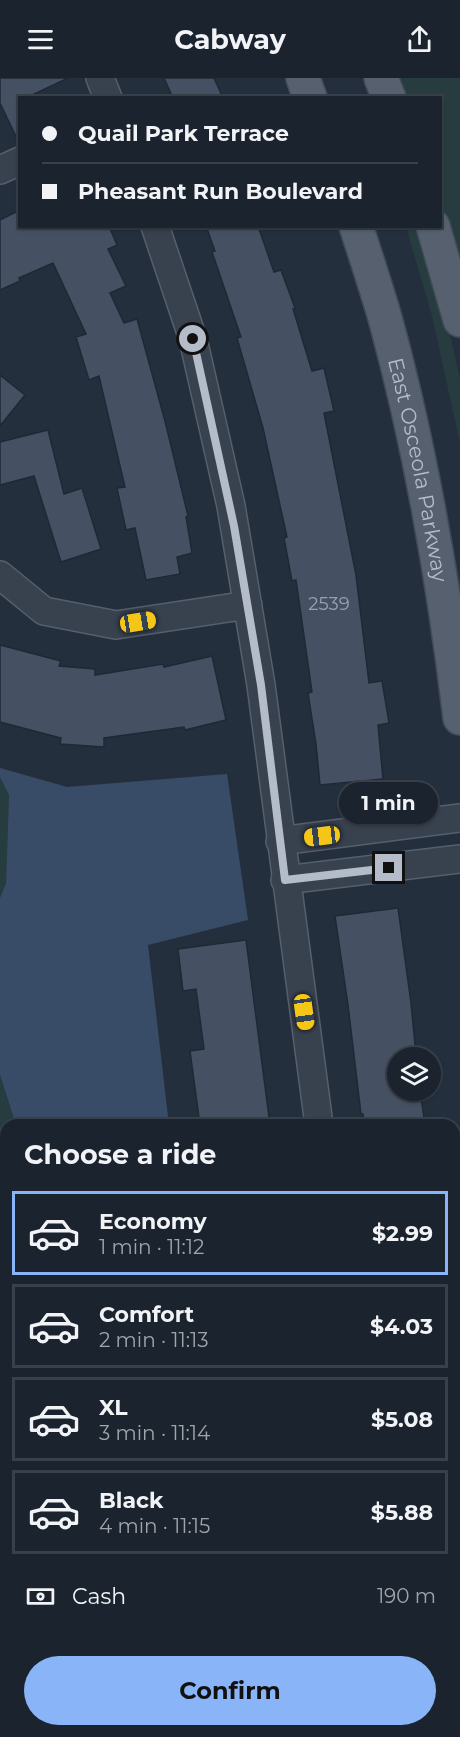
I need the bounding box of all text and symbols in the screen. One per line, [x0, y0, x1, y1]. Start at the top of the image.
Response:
icon: menu [24, 23, 57, 56]
text: Cabway [174, 23, 286, 56]
icon: share [403, 23, 436, 56]
text: Quail Park Terrace [78, 120, 289, 147]
text: Pheasant Run Boulevard [78, 178, 363, 205]
route start [179, 325, 206, 352]
street label: East Osceola Parkway [383, 355, 454, 584]
house number: 2539 [308, 593, 350, 615]
car [119, 610, 157, 634]
callout: 1 min [340, 781, 438, 823]
text: 1 min [361, 791, 416, 815]
car [303, 825, 341, 847]
route end [375, 854, 402, 881]
car [293, 993, 315, 1031]
map controls [387, 1047, 441, 1101]
button: layers [387, 1047, 441, 1101]
text: Choose a ride [24, 1138, 216, 1171]
icon: car [27, 1206, 81, 1260]
text: Economy [99, 1208, 207, 1235]
text: $2.99 [372, 1220, 433, 1247]
text: 1 min · 11:12 [99, 1235, 204, 1259]
icon: car [27, 1299, 81, 1353]
text: Comfort [99, 1301, 194, 1328]
text: $4.03 [370, 1313, 433, 1340]
text: 2 min · 11:13 [99, 1328, 208, 1352]
icon: car [27, 1392, 81, 1446]
text: XL [99, 1394, 128, 1421]
text: $5.08 [371, 1406, 433, 1433]
text: 3 min · 11:14 [99, 1421, 210, 1445]
icon: car [27, 1485, 81, 1539]
text: Black [99, 1487, 163, 1514]
text: $5.88 [371, 1499, 433, 1526]
text: 4 min · 11:15 [99, 1514, 210, 1538]
icon: cash [24, 1580, 57, 1613]
text: Cash [72, 1583, 126, 1610]
text: 190 m [377, 1584, 436, 1608]
button: Confirm [24, 1656, 436, 1725]

